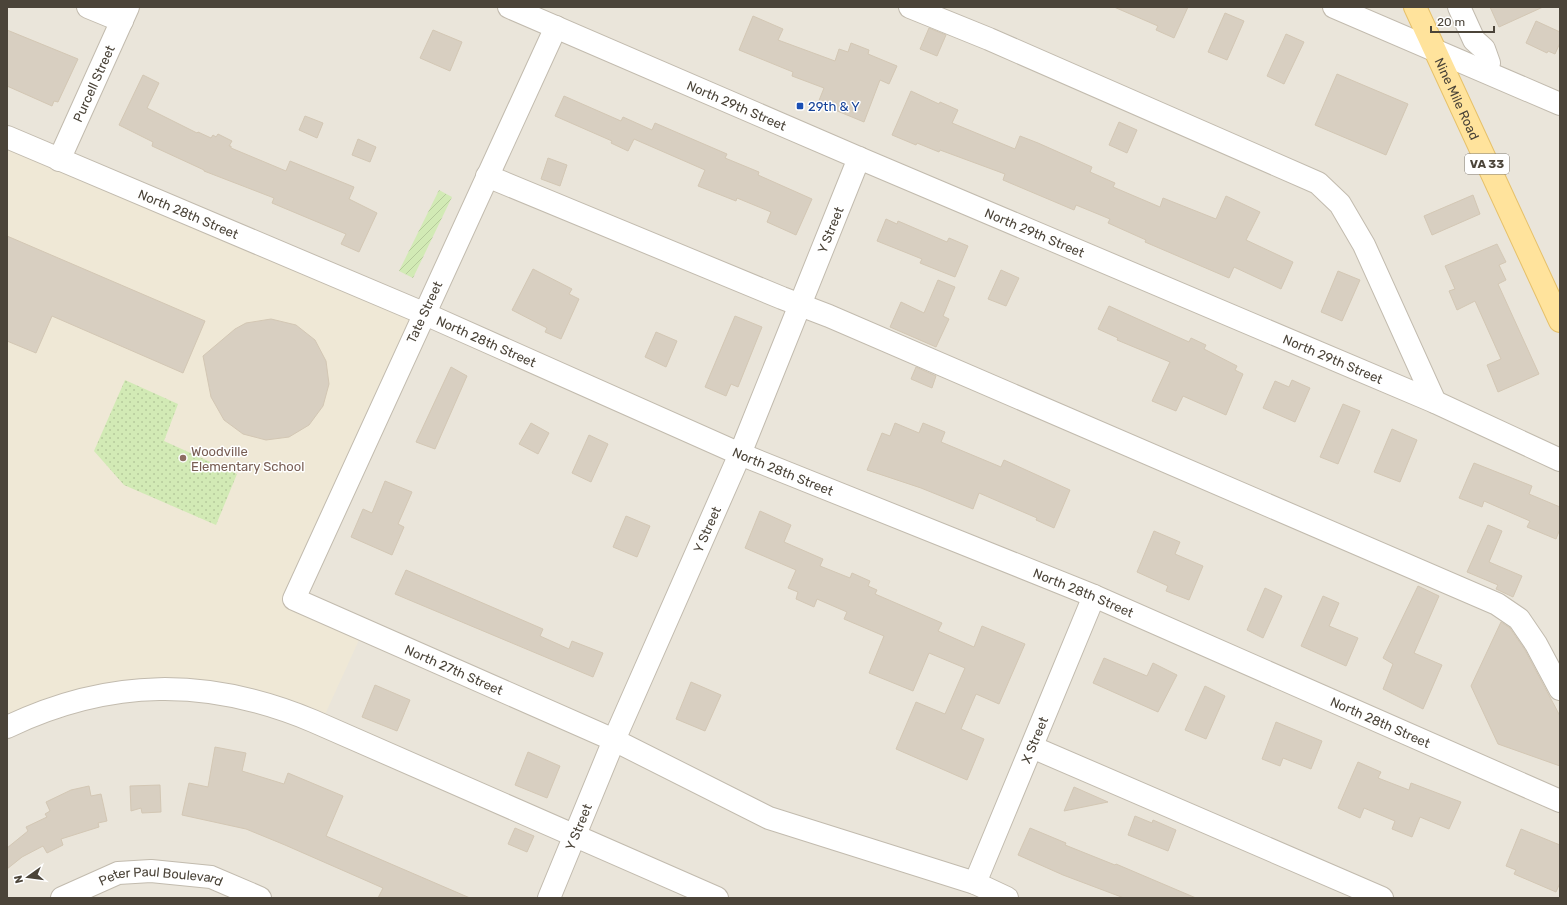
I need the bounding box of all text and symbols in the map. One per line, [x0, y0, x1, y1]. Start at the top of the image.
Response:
scale bar [1431, 8, 1494, 34]
text: 20 m [1437, 15, 1465, 29]
street label: Purcell Street [70, 43, 118, 124]
street label: Nine Mile Road [1432, 56, 1482, 142]
street label: North 29th Street [684, 78, 789, 134]
place label: 29th & Y [808, 99, 860, 114]
marker: 29th & Y [795, 101, 805, 111]
road number: VA 33 [1465, 154, 1509, 174]
street label: North 28th Street [136, 186, 241, 242]
street label: Y Street [815, 205, 847, 255]
street label: North 29th Street [982, 205, 1087, 261]
street label: Tate Street [404, 279, 445, 346]
street label: North 28th Street [434, 313, 538, 370]
street label: North 29th Street [1281, 332, 1385, 387]
place label: Woodville Elementary School [191, 444, 304, 474]
street label: North 28th Street [730, 445, 835, 499]
marker: Woodville Elementary School [178, 453, 188, 463]
street label: Y Street [691, 504, 724, 555]
street label: North 28th Street [1031, 565, 1136, 620]
street label: North 27th Street [402, 642, 505, 698]
street label: North 28th Street [1328, 694, 1432, 751]
street label: X Street [1019, 714, 1051, 766]
street label: Y Street [563, 802, 595, 852]
north arrow [8, 857, 48, 897]
street label: Peter Paul Boulevard [96, 864, 225, 889]
text: N [11, 874, 26, 885]

